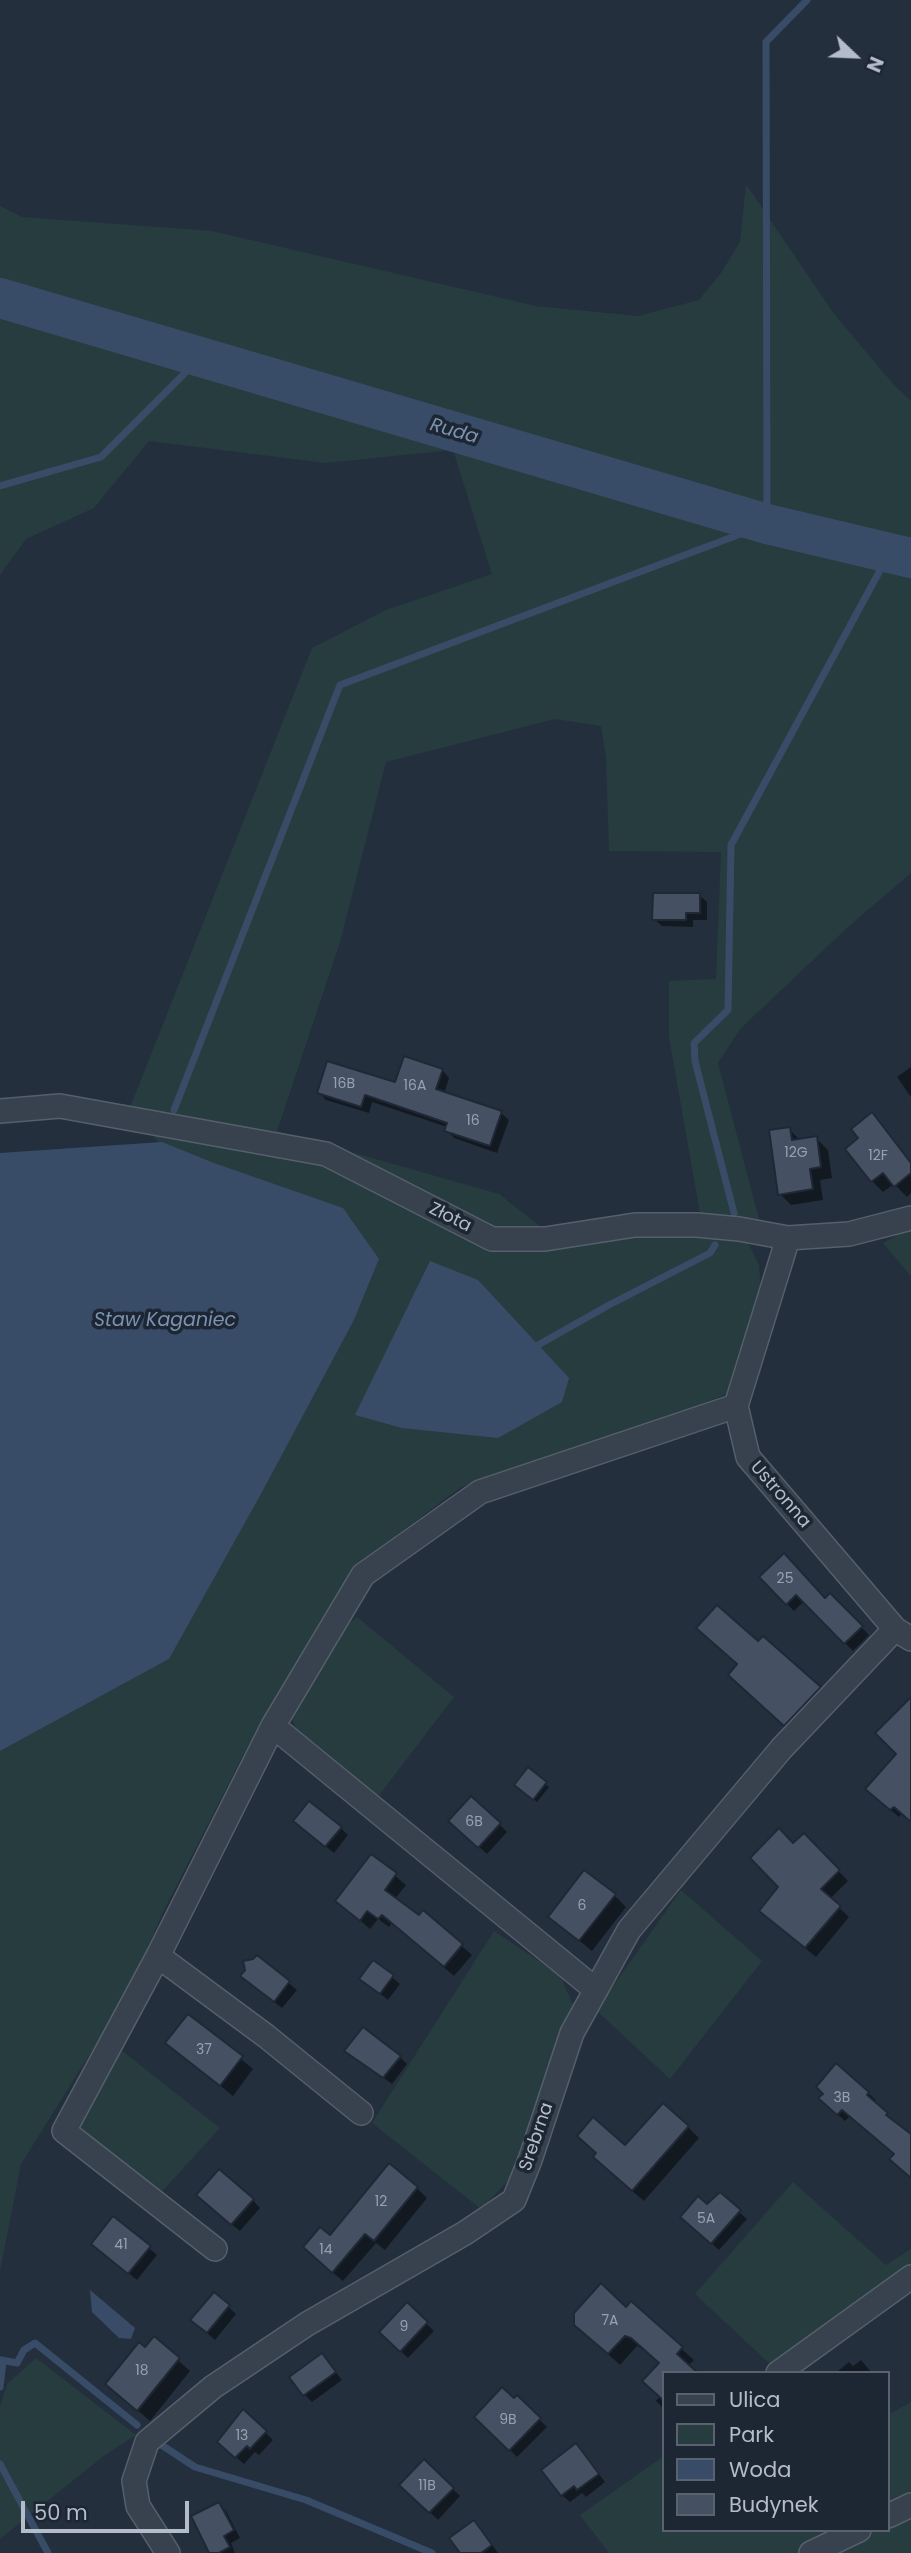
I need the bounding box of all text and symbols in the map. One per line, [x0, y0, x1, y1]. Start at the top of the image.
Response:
north arrow [820, 21, 890, 91]
text: N [860, 53, 890, 76]
water label: Ruda [427, 414, 481, 450]
house number: 16B [333, 1076, 355, 1092]
house number: 16A [404, 1078, 426, 1094]
house number: 16 [466, 1113, 480, 1129]
house number: 12G [784, 1145, 808, 1161]
house number: 12F [868, 1148, 888, 1164]
street label: Złota [425, 1199, 475, 1237]
water label: Staw Kaganiec [94, 1310, 236, 1332]
street label: Ustronna [745, 1457, 815, 1533]
house number: 25 [777, 1571, 793, 1587]
house number: 6B [465, 1814, 483, 1830]
house number: 6 [578, 1898, 586, 1914]
house number: 37 [196, 2042, 212, 2058]
house number: 3B [834, 2090, 850, 2106]
street label: Srebrna [515, 2100, 559, 2174]
house number: 12 [375, 2194, 387, 2210]
house number: 5A [697, 2211, 715, 2227]
house number: 41 [114, 2237, 128, 2253]
house number: 14 [319, 2242, 333, 2258]
house number: 7A [601, 2313, 619, 2329]
house number: 9 [400, 2319, 408, 2335]
house number: 18 [135, 2363, 149, 2379]
legend [662, 2371, 890, 2532]
text: Ulica [729, 2385, 780, 2414]
house number: 9B [499, 2412, 517, 2428]
text: Park [729, 2420, 774, 2449]
house number: 13 [236, 2428, 248, 2444]
text: Woda [729, 2455, 791, 2484]
house number: 11B [418, 2478, 436, 2494]
scale bar [24, 2486, 192, 2530]
text: Budynek [729, 2490, 819, 2519]
text: 50 m [34, 2498, 88, 2527]

